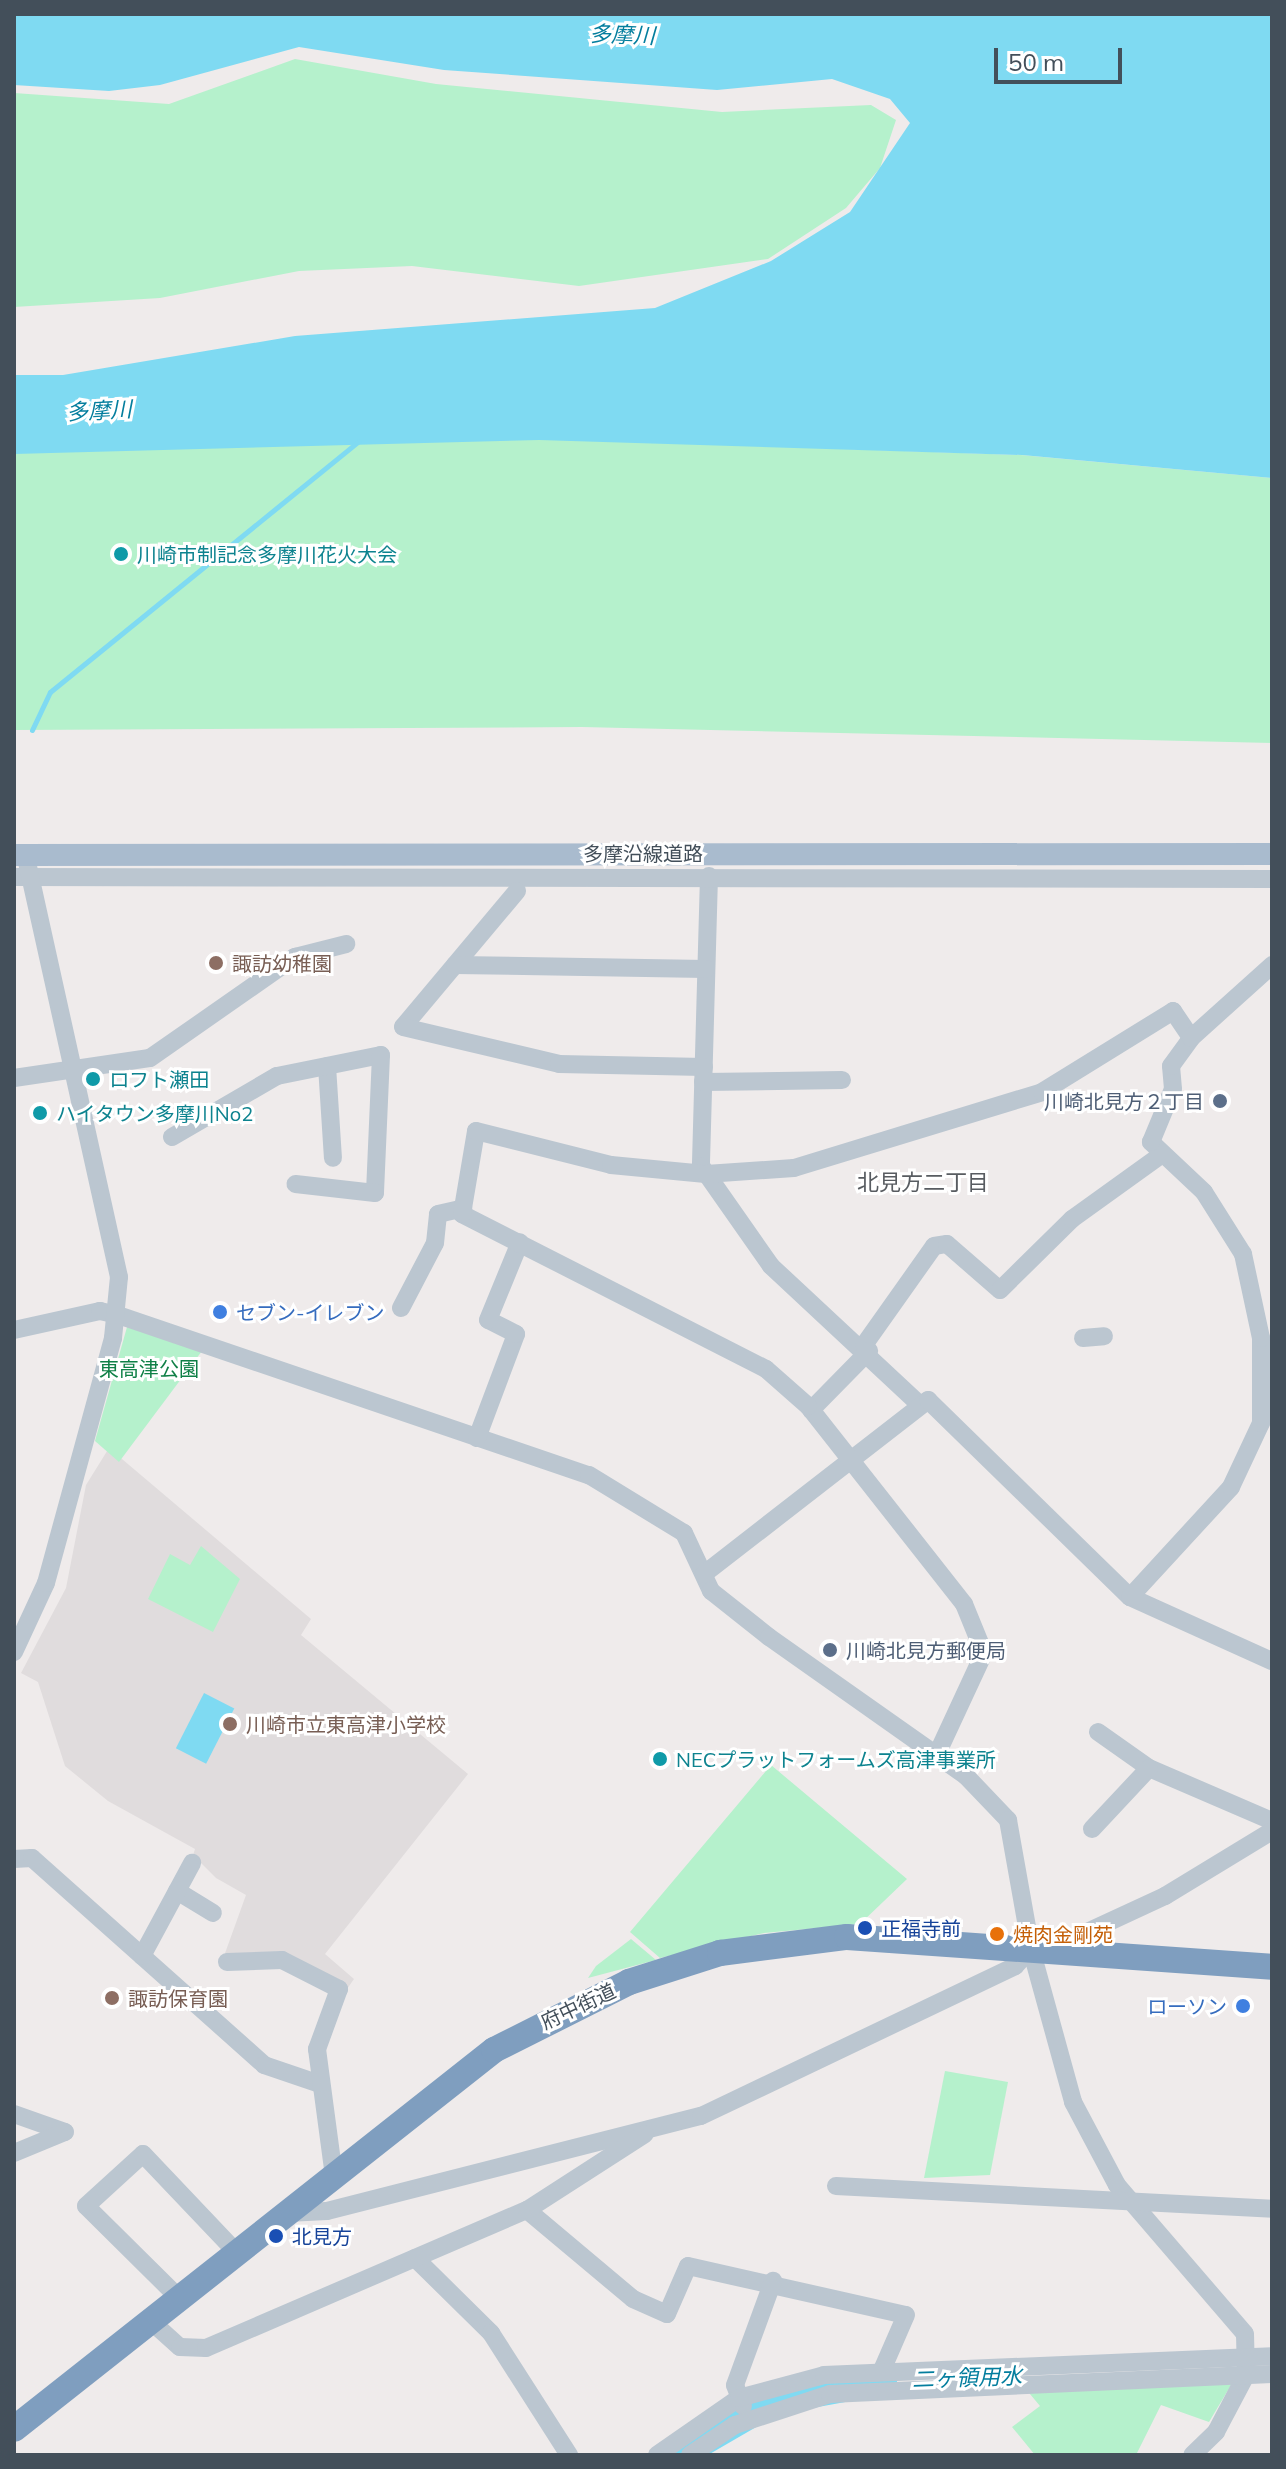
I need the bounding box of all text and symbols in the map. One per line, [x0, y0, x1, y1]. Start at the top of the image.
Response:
water label: 多摩川 [589, 21, 655, 49]
scale bar [998, 32, 1126, 82]
text: 50 m [1008, 47, 1064, 77]
water label: 多摩川 [65, 396, 133, 426]
place label: 川崎市制記念多摩川花火大会 [137, 542, 397, 566]
marker: 川崎市制記念多摩川花火大会 [112, 545, 130, 563]
street label: 多摩沿線道路 [583, 841, 703, 865]
place label: 諏訪幼稚園 [232, 951, 332, 975]
marker: 諏訪幼稚園 [207, 954, 225, 972]
place label: ロフト瀬田 [109, 1067, 209, 1091]
marker: ロフト瀬田 [84, 1070, 102, 1088]
place label: 川崎北見方２丁目 [1044, 1089, 1204, 1113]
marker: 川崎北見方２丁目 [1211, 1092, 1229, 1110]
place label: ハイタウン多摩川No2 [56, 1101, 254, 1125]
marker: ハイタウン多摩川No2 [31, 1104, 49, 1122]
district label: 北見方二丁目 [857, 1170, 989, 1196]
place label: セブン-イレブン [236, 1300, 385, 1324]
marker: セブン-イレブン [211, 1303, 229, 1321]
park label: 東高津公園 [99, 1356, 199, 1380]
place label: 川崎北見方郵便局 [846, 1638, 1006, 1662]
marker: 川崎北見方郵便局 [821, 1641, 839, 1659]
place label: 川崎市立東高津小学校 [246, 1712, 446, 1736]
marker: 川崎市立東高津小学校 [221, 1715, 239, 1733]
place label: NECプラットフォームズ高津事業所 [676, 1747, 996, 1771]
marker: NECプラットフォームズ高津事業所 [651, 1750, 669, 1768]
place label: 正福寺前 [881, 1916, 961, 1940]
marker: 正福寺前 [856, 1919, 874, 1937]
place label: 焼肉金剛苑 [1013, 1922, 1113, 1946]
marker: 焼肉金剛苑 [988, 1925, 1006, 1943]
street label: 府中街道 [537, 1978, 619, 2034]
place label: 諏訪保育園 [128, 1986, 228, 2010]
marker: 諏訪保育園 [103, 1989, 121, 2007]
place label: ローソン [1147, 1994, 1227, 2018]
marker: ローソン [1234, 1997, 1252, 2015]
place label: 北見方 [292, 2224, 352, 2248]
marker: 北見方 [267, 2227, 285, 2245]
water label: 二ヶ領用水 [912, 2363, 1022, 2393]

